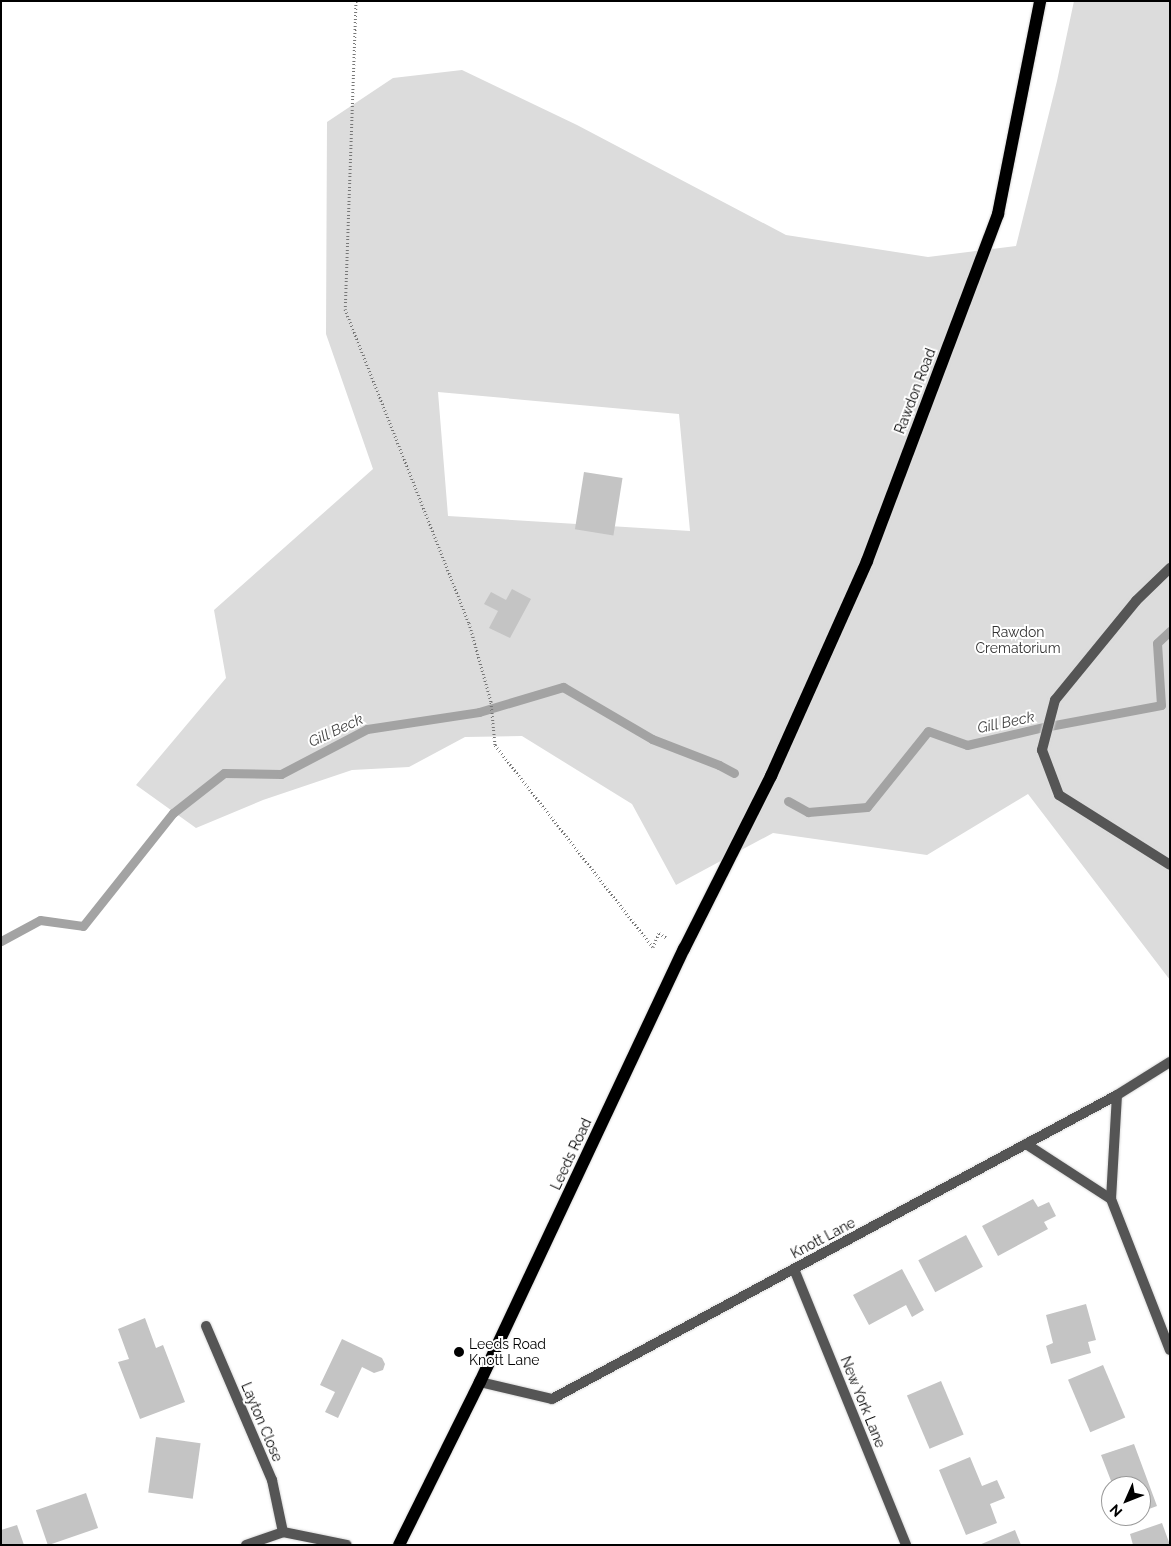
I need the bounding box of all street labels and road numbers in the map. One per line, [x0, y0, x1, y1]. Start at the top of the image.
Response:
street label: Rawdon Road [891, 346, 939, 436]
street label: Leeds Road [547, 1116, 595, 1192]
street label: Knott Lane [788, 1214, 858, 1262]
street label: New York Lane [837, 1353, 889, 1451]
street label: Layton Close [238, 1380, 286, 1464]

